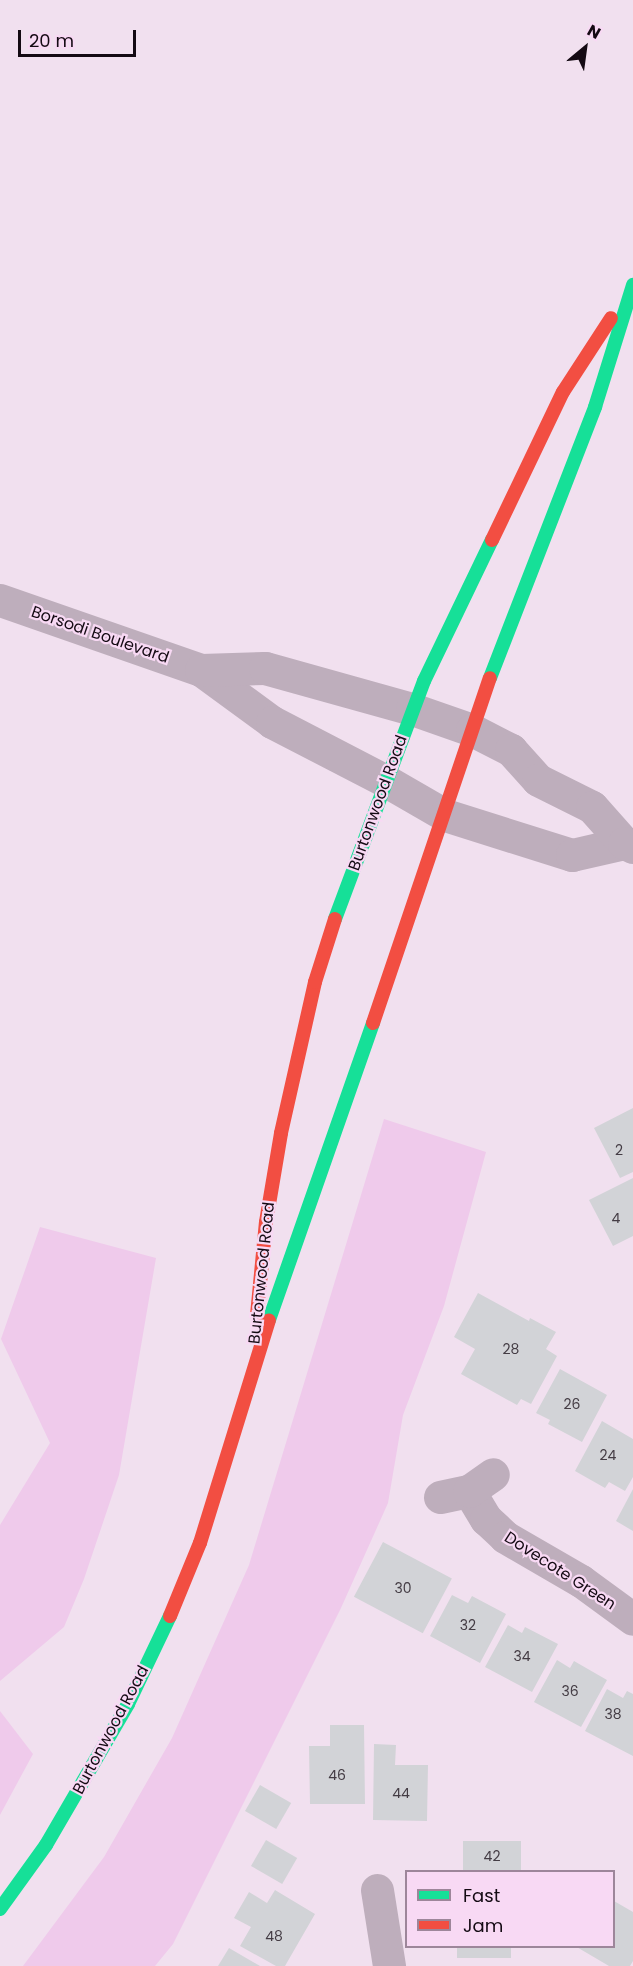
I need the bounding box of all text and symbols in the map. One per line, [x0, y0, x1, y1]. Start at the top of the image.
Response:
scale bar [21, 18, 140, 56]
north arrow [555, 18, 615, 78]
text: N [583, 19, 605, 45]
text: 20 m [29, 28, 74, 53]
street label: Borsodi Boulevard [29, 602, 171, 668]
street label: Burtonwood Road [345, 733, 411, 873]
house number: 2 [615, 1142, 623, 1158]
street label: Burtonwood Road [245, 1201, 279, 1345]
house number: 4 [612, 1210, 620, 1226]
house number: 28 [503, 1341, 519, 1357]
house number: 26 [564, 1396, 580, 1412]
house number: 24 [600, 1447, 616, 1463]
street label: Dovecote Green [501, 1528, 619, 1614]
house number: 30 [394, 1580, 412, 1596]
house number: 32 [460, 1617, 476, 1633]
house number: 34 [513, 1648, 531, 1664]
street label: Burtonwood Road [69, 1663, 153, 1797]
house number: 36 [561, 1683, 579, 1699]
house number: 38 [604, 1706, 622, 1722]
house number: 46 [328, 1767, 346, 1783]
house number: 44 [392, 1785, 410, 1801]
house number: 42 [484, 1848, 500, 1864]
legend [405, 1870, 615, 1948]
text: Fast [463, 1883, 500, 1908]
text: Jam [463, 1913, 503, 1938]
house number: 48 [265, 1928, 283, 1944]

